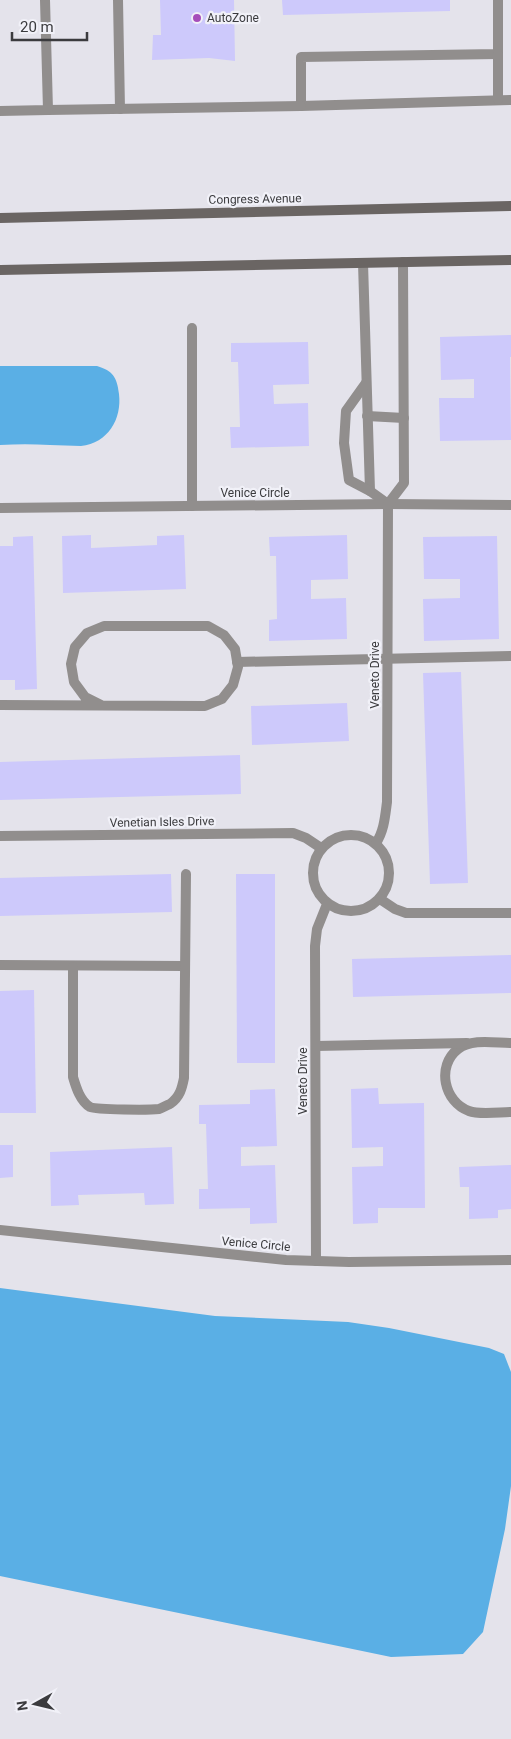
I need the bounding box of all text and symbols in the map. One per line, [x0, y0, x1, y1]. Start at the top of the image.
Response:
scale bar [12, 10, 88, 42]
place label: AutoZone [207, 11, 259, 25]
marker: AutoZone [191, 12, 203, 24]
text: 20 m [20, 18, 54, 36]
street label: Congress Avenue [208, 191, 302, 207]
street label: Venice Circle [220, 486, 290, 500]
street label: Veneto Drive [368, 641, 382, 709]
street label: Venetian Isles Drive [110, 814, 214, 830]
street label: Veneto Drive [296, 1047, 310, 1115]
street label: Venice Circle [221, 1234, 291, 1254]
north arrow [10, 1679, 60, 1729]
text: N [14, 1700, 31, 1712]

